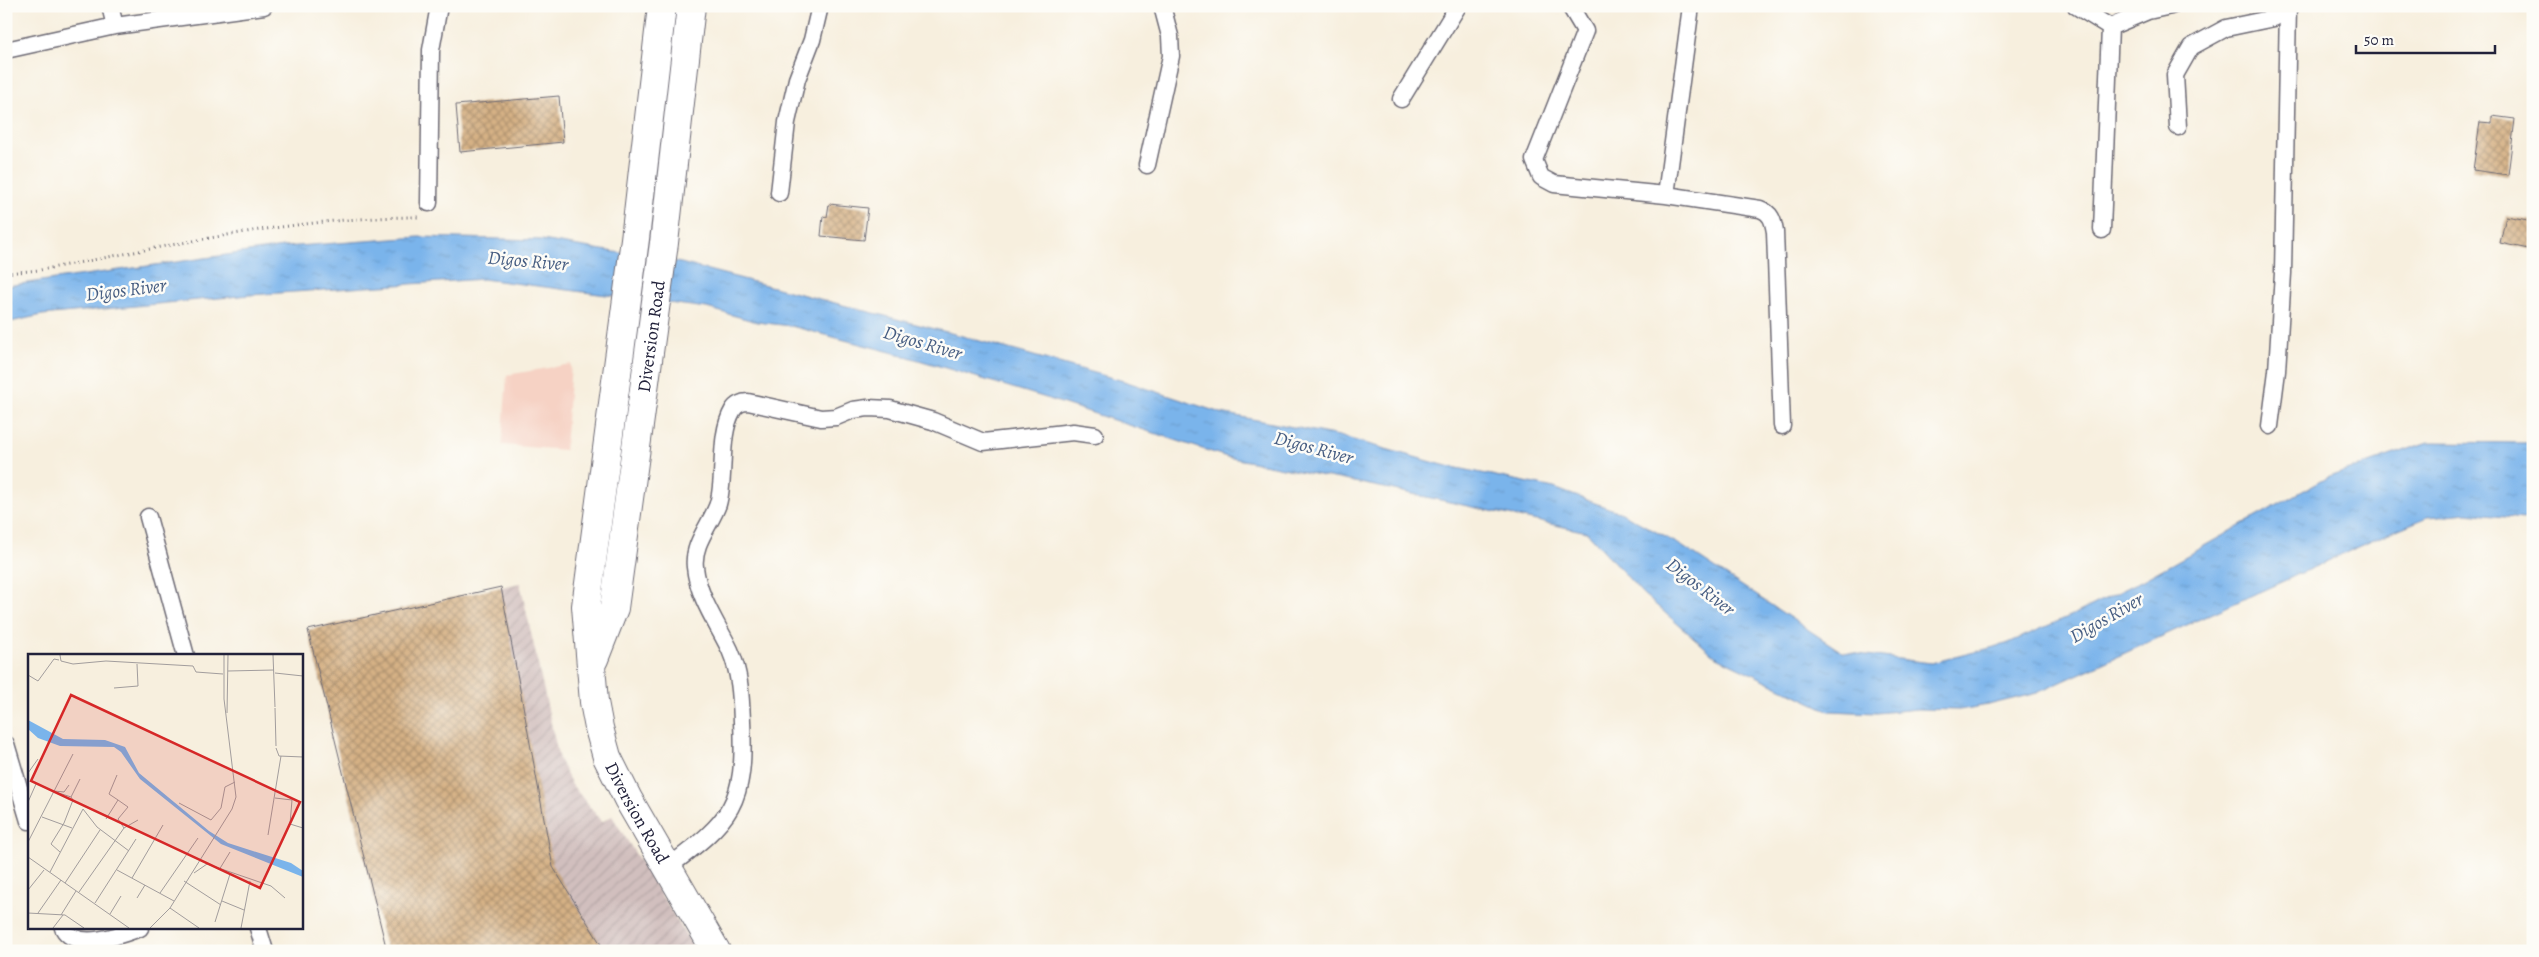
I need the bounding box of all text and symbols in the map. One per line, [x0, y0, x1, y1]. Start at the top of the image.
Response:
scale bar [2356, 22, 2495, 54]
text: 50 m [2364, 30, 2394, 50]
water label: Digos River [487, 245, 571, 278]
water label: Digos River [84, 272, 169, 308]
street label: Diversion Road [632, 279, 671, 394]
water label: Digos River [880, 319, 966, 367]
water label: Digos River [1271, 425, 1357, 471]
water label: Digos River [1661, 552, 1741, 623]
water label: Digos River [2065, 586, 2149, 649]
inset map [28, 654, 302, 930]
street label: Diversion Road [599, 758, 675, 868]

